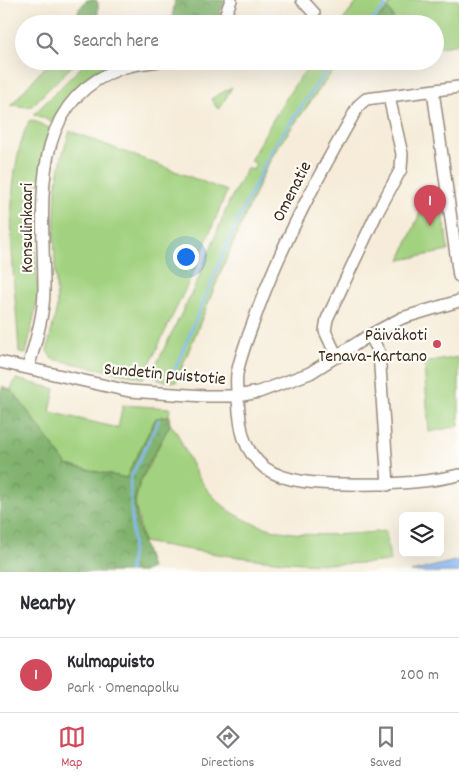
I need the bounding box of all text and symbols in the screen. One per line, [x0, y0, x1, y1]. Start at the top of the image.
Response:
search box [15, 15, 444, 70]
icon: search [33, 29, 61, 57]
text: Search here [73, 29, 159, 56]
street label: Omenatie [267, 157, 319, 227]
street label: Konsulinkaari [16, 183, 41, 273]
pin: 1 [414, 185, 446, 226]
your location [173, 244, 199, 270]
place label: Päiväkoti Tenava-Kartano [318, 324, 427, 370]
marker: Päiväkoti Tenava-Kartano [431, 338, 443, 350]
street label: Sundetin puistotie [103, 358, 227, 393]
map controls [399, 512, 444, 557]
button: layers [399, 512, 444, 557]
text: Nearby [20, 590, 75, 620]
text: Kulmapuisto [67, 650, 154, 677]
text: 1 [34, 664, 38, 687]
text: 200 m [400, 664, 439, 687]
text: Park · Omenapolku [67, 677, 179, 700]
tab: Map [58, 723, 86, 773]
tab: Directions [201, 723, 254, 773]
tab: Saved [370, 723, 401, 773]

